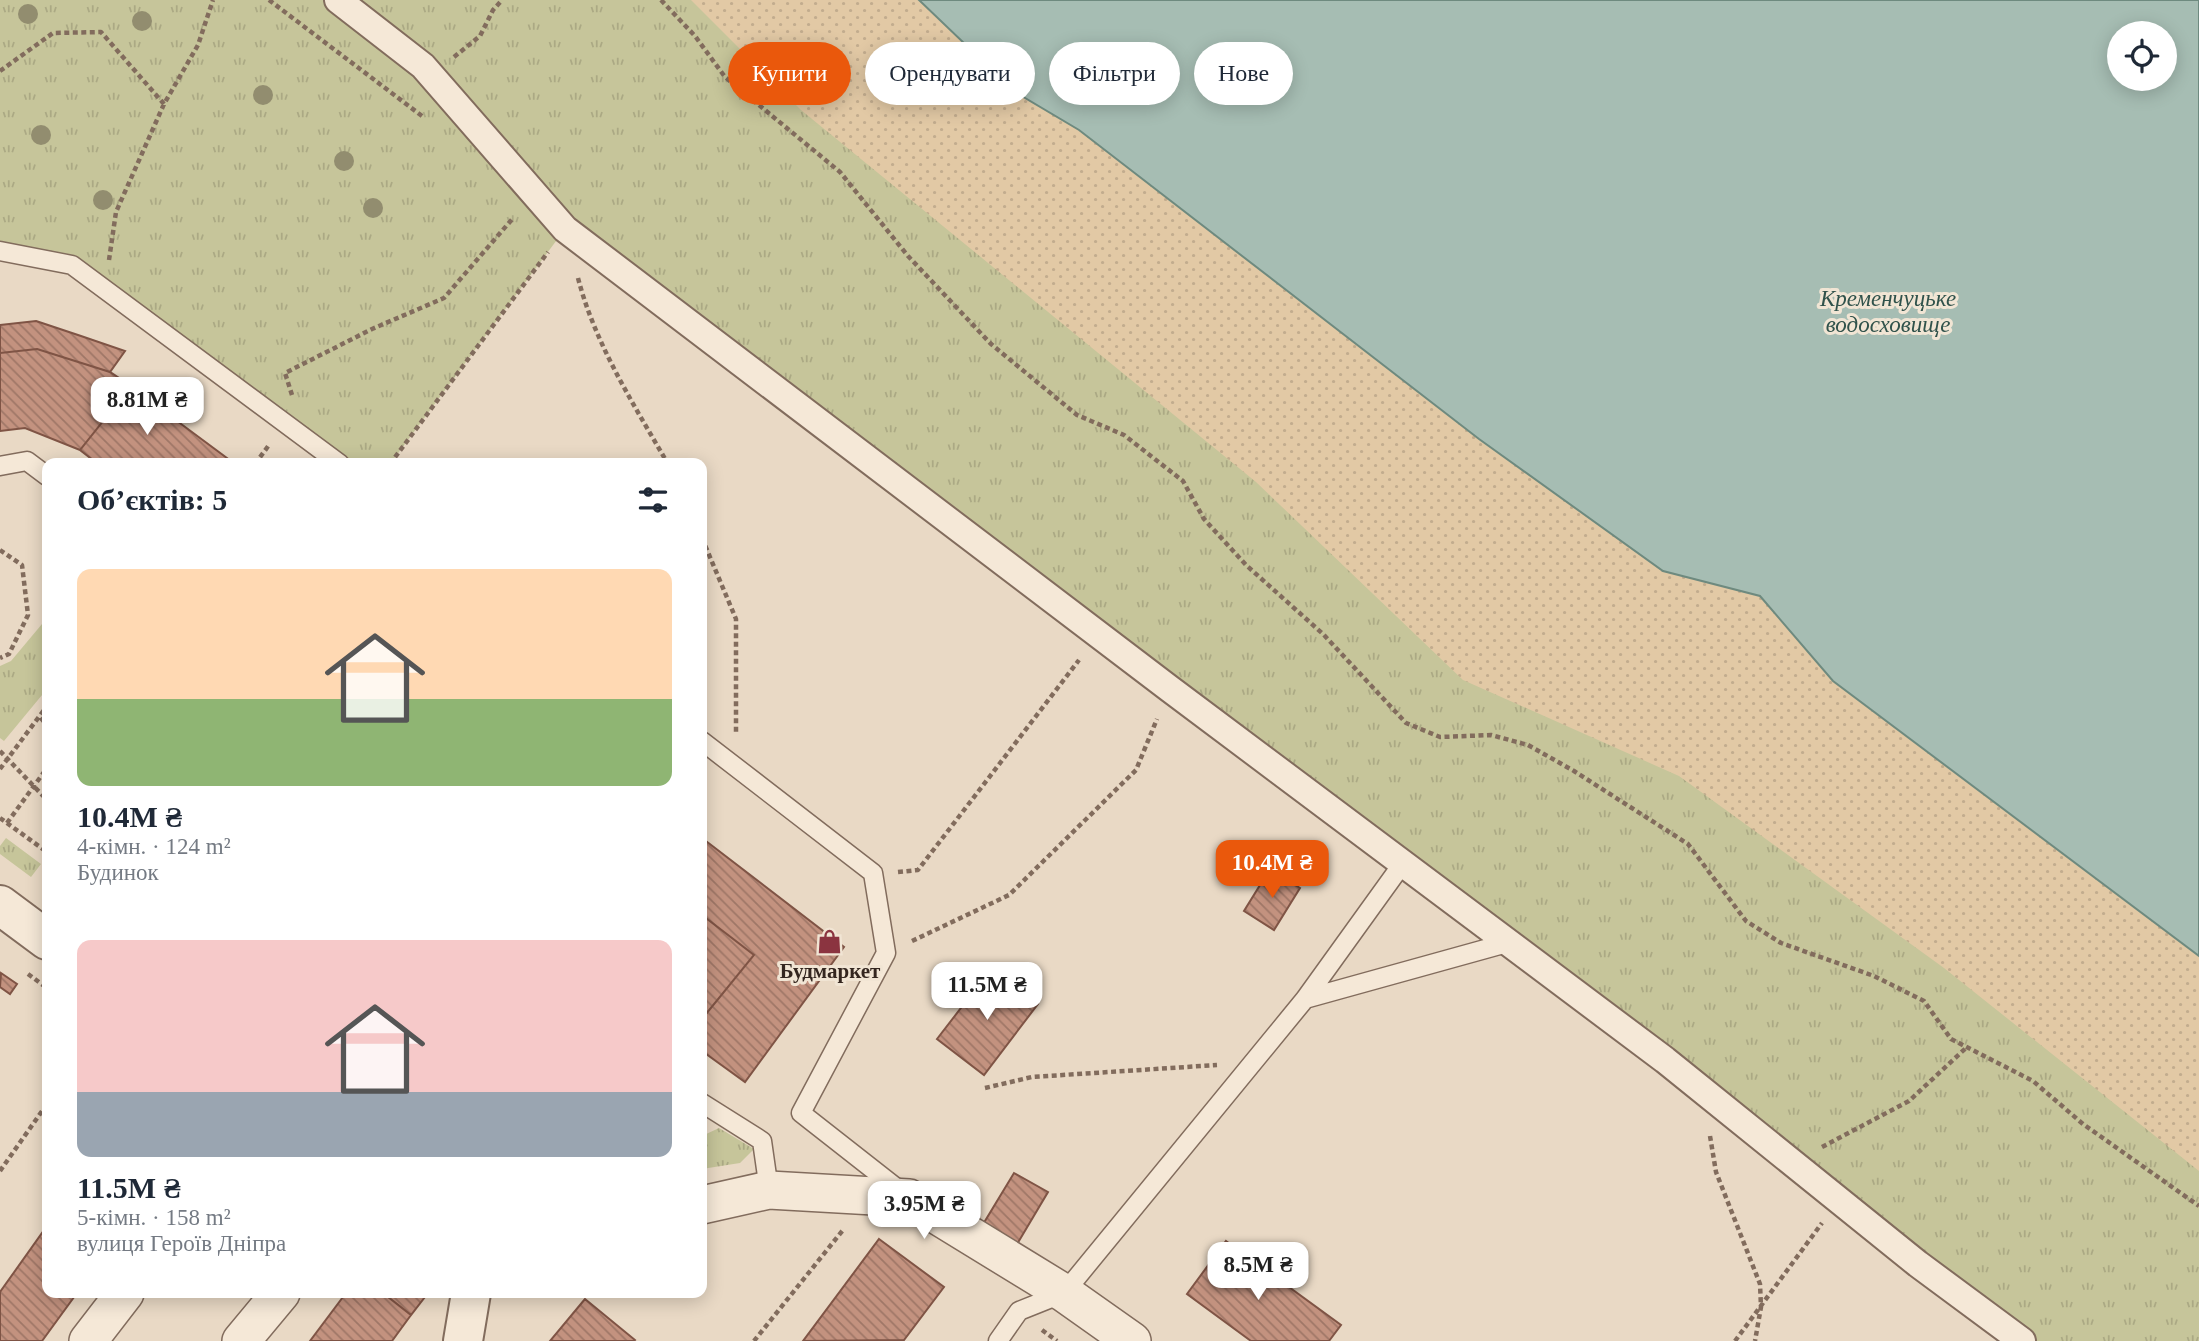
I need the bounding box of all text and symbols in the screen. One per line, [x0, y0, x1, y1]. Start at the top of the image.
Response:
map controls [2107, 21, 2177, 91]
button: locate [2107, 21, 2177, 91]
chip: Купити [728, 42, 851, 105]
chip: Орендувати [865, 42, 1035, 105]
chip: Фільтри [1049, 42, 1180, 105]
chip: Нове [1194, 42, 1293, 105]
water label: Кременчуцьке водосховище [1819, 286, 1956, 337]
pin: 8.81M ₴ [82, 378, 212, 437]
text: 8.81M ₴ [107, 387, 187, 412]
icon: filters [634, 481, 672, 519]
text: Об’єктів: 5 [77, 483, 227, 516]
icon: home [312, 615, 438, 741]
text: 10.4M ₴ [77, 800, 182, 833]
text: 4-кімн. · 124 m² [77, 834, 231, 859]
pin: 10.4M ₴ [1207, 841, 1337, 900]
text: 10.4M ₴ [1232, 850, 1312, 875]
text: Будинок [77, 860, 159, 885]
shop icon: Будмаркет [816, 928, 844, 956]
place label: Будмаркет [780, 959, 881, 983]
pin: 11.5M ₴ [922, 962, 1052, 1022]
text: 11.5M ₴ [947, 972, 1027, 997]
icon: home [312, 986, 438, 1112]
text: 11.5M ₴ [77, 1171, 180, 1204]
pin: 3.95M ₴ [859, 1182, 989, 1241]
text: 3.95M ₴ [884, 1191, 964, 1216]
text: 5-кімн. · 158 m² [77, 1205, 231, 1230]
text: вулиця Героїв Дніпра [77, 1231, 286, 1256]
pin: 8.5M ₴ [1201, 1242, 1315, 1302]
text: 8.5M ₴ [1224, 1252, 1293, 1277]

